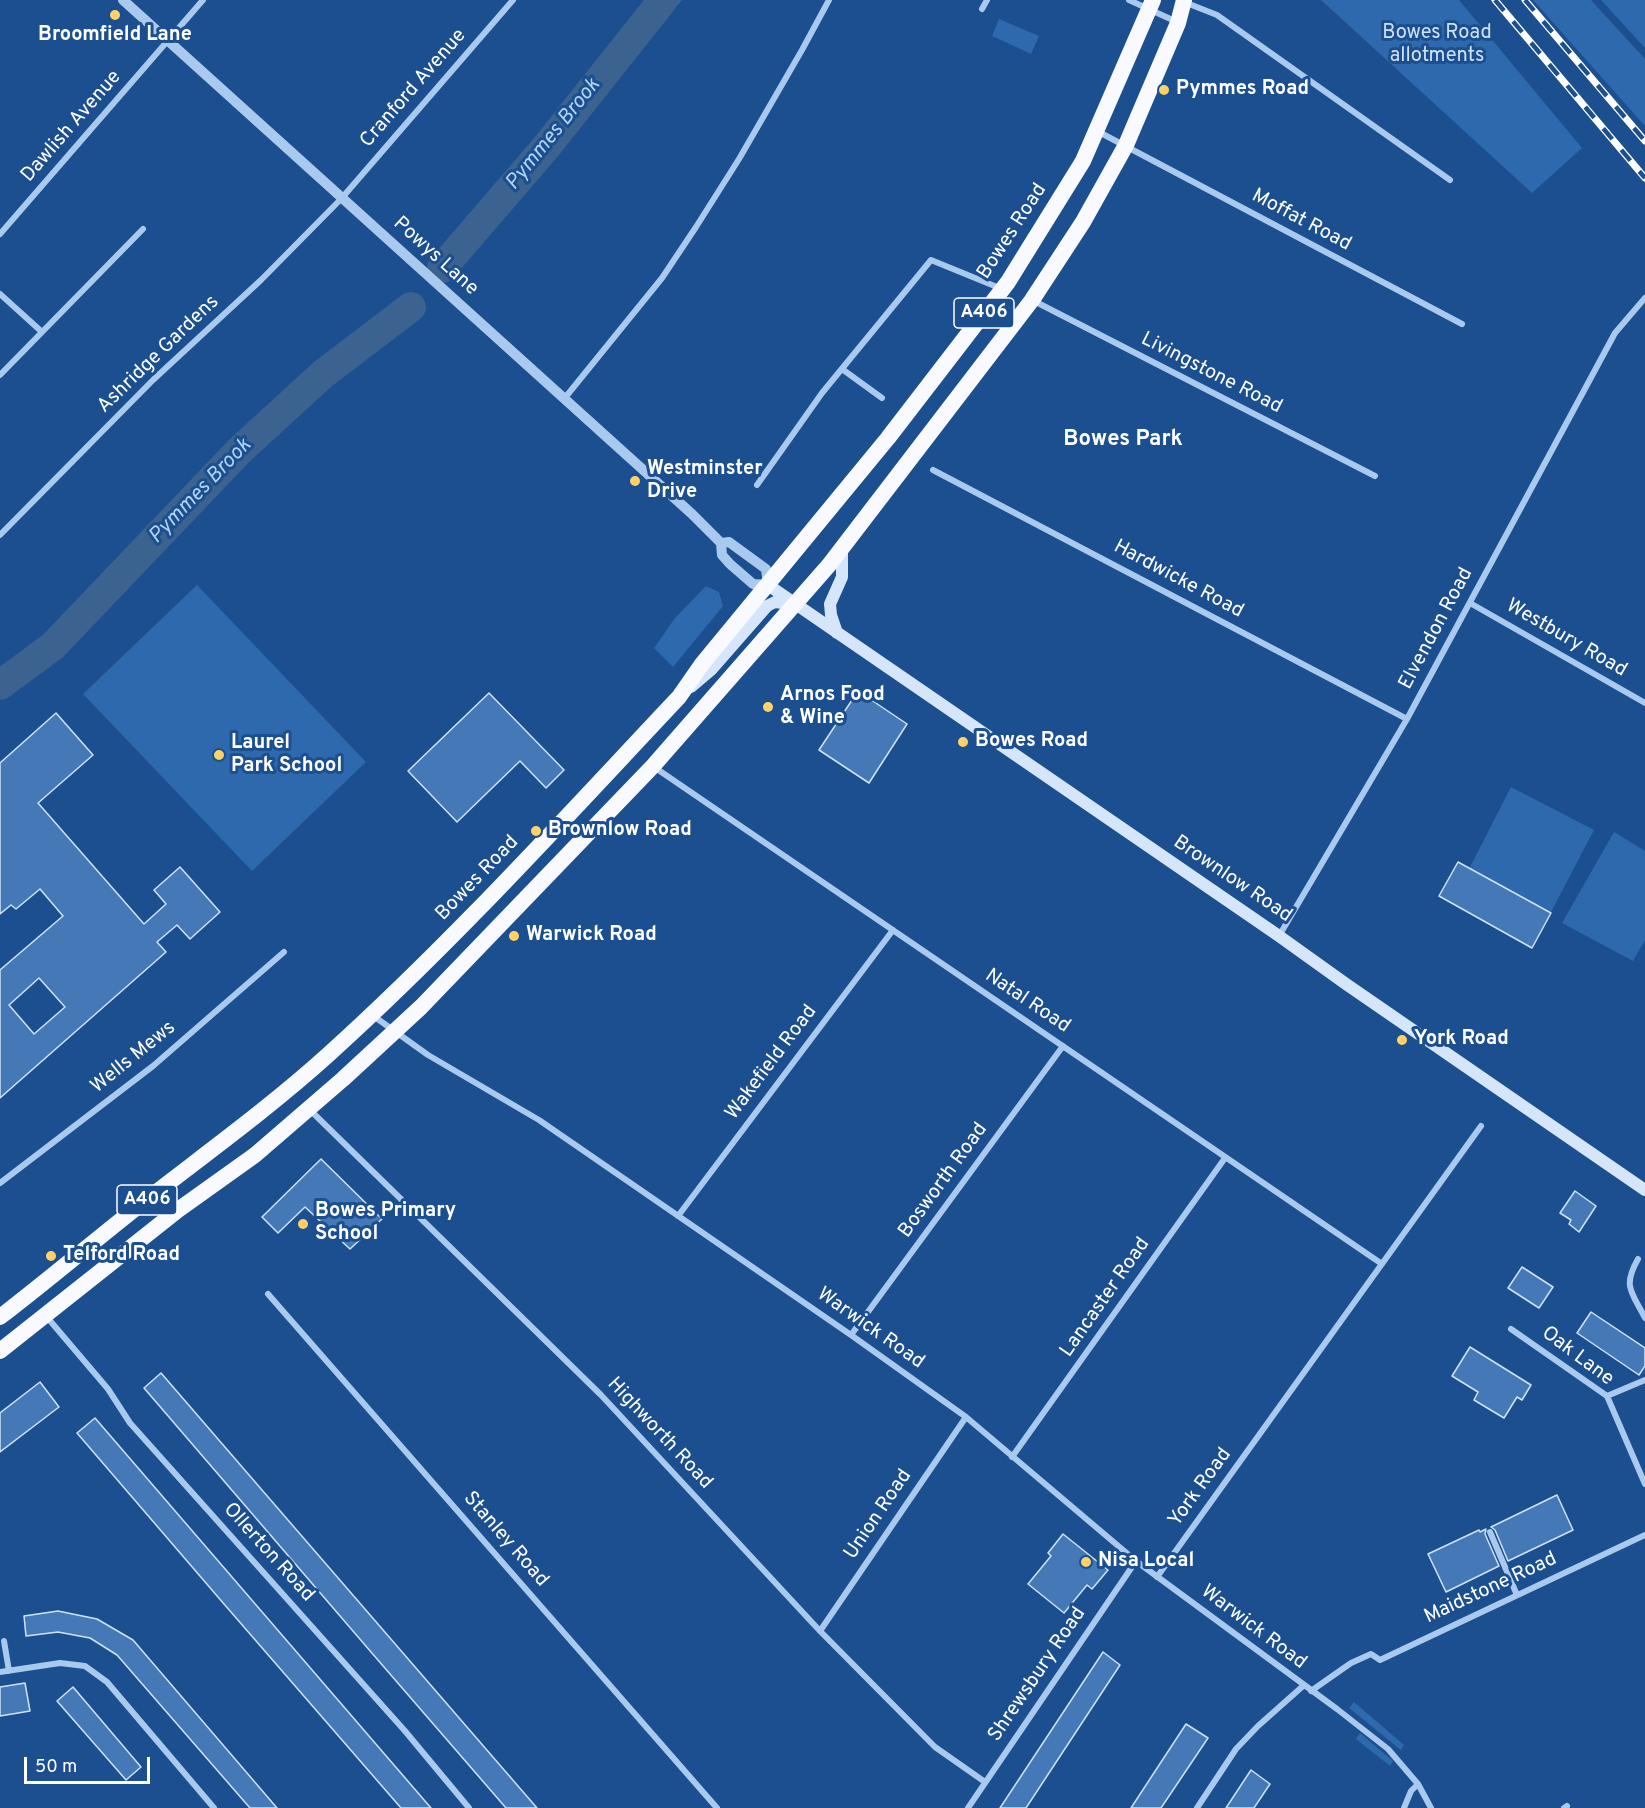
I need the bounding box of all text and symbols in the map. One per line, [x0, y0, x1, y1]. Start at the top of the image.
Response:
marker: Broomfield Lane [108, 8, 122, 22]
park label: Bowes Road allotments [1382, 22, 1492, 69]
place label: Broomfield Lane [38, 24, 192, 48]
street label: Cranford Avenue [356, 25, 472, 153]
street label: Dawlish Avenue [17, 66, 127, 188]
water label: Pymmes Brook [501, 74, 607, 196]
place label: Pymmes Road [1176, 78, 1309, 102]
marker: Pymmes Road [1157, 83, 1171, 97]
street label: Bowes Road [973, 180, 1053, 284]
street label: Moffat Road [1247, 185, 1355, 257]
street label: Powys Lane [387, 212, 483, 302]
street label: Ashridge Gardens [93, 291, 225, 419]
road number: A406 [954, 298, 1014, 328]
street label: Livingstone Road [1136, 328, 1286, 420]
district label: Bowes Park [1063, 428, 1183, 454]
water label: Pymmes Brook [144, 434, 258, 550]
place label: Westminster Drive [647, 458, 762, 505]
marker: Westminster Drive [628, 474, 642, 488]
street label: Hardwicke Road [1109, 536, 1247, 624]
street label: Elvendon Road [1395, 564, 1479, 694]
street label: Westbury Road [1501, 595, 1631, 683]
place label: Arnos Food & Wine [780, 684, 885, 731]
marker: Arnos Food & Wine [761, 700, 775, 714]
place label: Bowes Road [975, 730, 1088, 754]
place label: Laurel Park School [231, 732, 342, 779]
marker: Bowes Road [956, 735, 970, 749]
marker: Laurel Park School [212, 748, 226, 762]
place label: Brownlow Road [548, 819, 692, 843]
marker: Brownlow Road [529, 824, 543, 838]
street label: Bowes Road [431, 831, 525, 927]
street label: Brownlow Road [1168, 831, 1296, 929]
place label: Warwick Road [526, 924, 657, 948]
marker: Warwick Road [507, 929, 521, 943]
street label: Natal Road [980, 965, 1074, 1039]
street label: Wakefield Road [721, 1001, 823, 1125]
street label: Wells Mews [87, 1017, 181, 1099]
place label: York Road [1414, 1028, 1509, 1052]
marker: York Road [1395, 1033, 1409, 1047]
street label: Bosworth Road [894, 1119, 994, 1243]
road number: A406 [117, 1185, 177, 1215]
place label: Bowes Primary School [315, 1200, 456, 1247]
marker: Bowes Primary School [296, 1217, 310, 1231]
street label: Lancaster Road [1056, 1234, 1156, 1362]
place label: Telford Road [63, 1244, 180, 1268]
marker: Telford Road [44, 1249, 58, 1263]
street label: Warwick Road [812, 1283, 928, 1375]
street label: Oak Lane [1536, 1322, 1618, 1392]
street label: Highworth Road [601, 1373, 717, 1495]
street label: York Road [1164, 1444, 1238, 1532]
street label: Union Road [840, 1465, 918, 1565]
street label: Stanley Road [457, 1487, 553, 1593]
street label: Ollerton Road [217, 1499, 319, 1607]
street label: Maidstone Road [1421, 1548, 1561, 1630]
place label: Nisa Local [1098, 1550, 1194, 1574]
marker: Nisa Local [1079, 1555, 1093, 1569]
street label: Warwick Road [1196, 1581, 1310, 1675]
street label: Shrewsbury Road [984, 1603, 1092, 1747]
scale bar [27, 1745, 153, 1783]
text: 50 m [35, 1756, 77, 1779]

